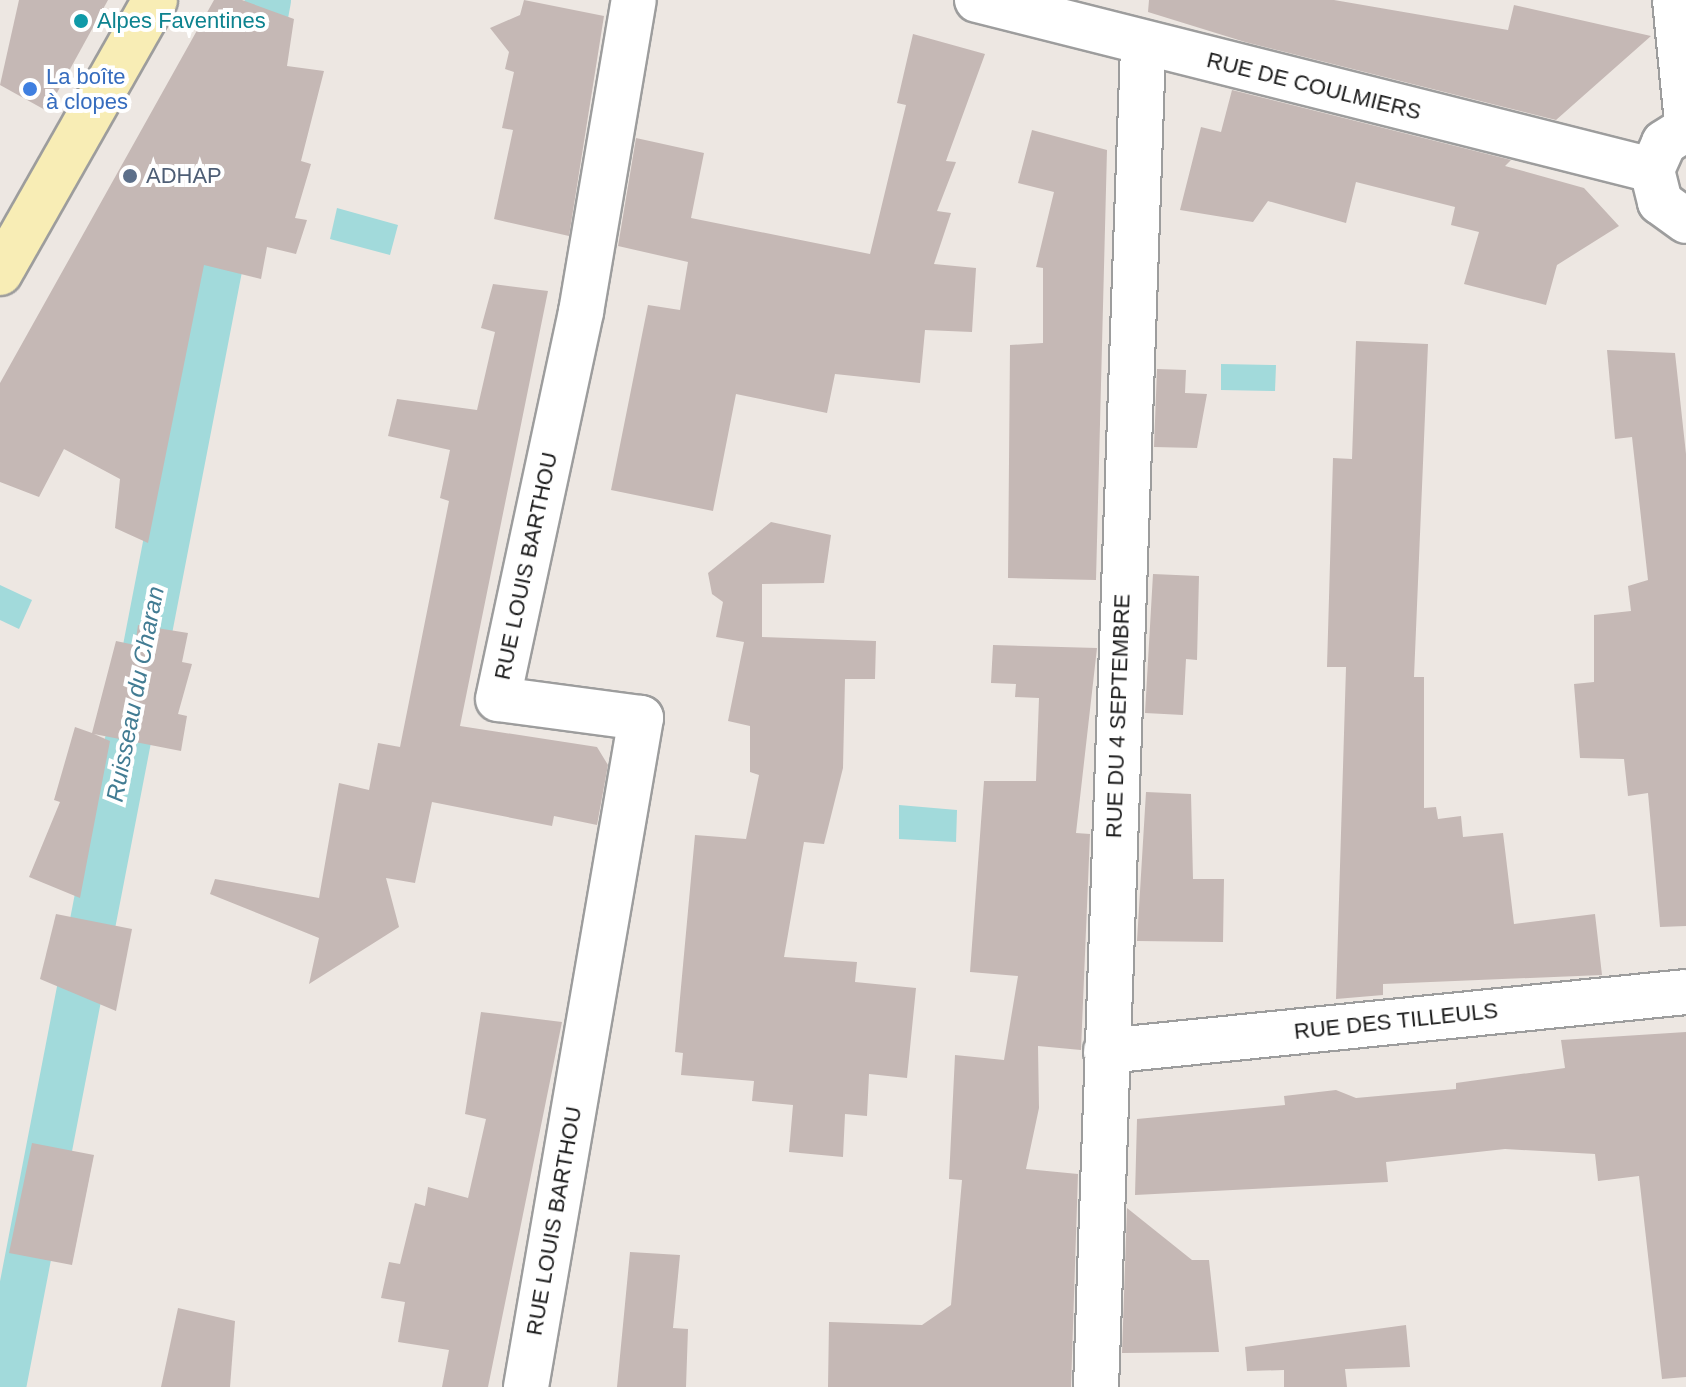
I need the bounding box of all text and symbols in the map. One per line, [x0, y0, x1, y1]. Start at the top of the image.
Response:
place label: Alpes Faventines [97, 8, 266, 34]
marker: Alpes Faventines [72, 12, 90, 30]
street label: RUE DE COULMIERS [1204, 47, 1424, 125]
place label: La boîte à clopes [46, 63, 128, 114]
marker: La boîte à clopes [21, 80, 39, 98]
place label: ADHAP [146, 163, 222, 189]
marker: ADHAP [121, 167, 139, 185]
street label: RUE LOUIS BARTHOU [489, 450, 563, 682]
water label: Ruisseau du Charan [100, 584, 170, 804]
street label: RUE DU 4 SEPTEMBRE [1101, 593, 1135, 839]
street label: RUE DES TILLEULS [1292, 997, 1500, 1045]
street label: RUE LOUIS BARTHOU [521, 1105, 587, 1337]

